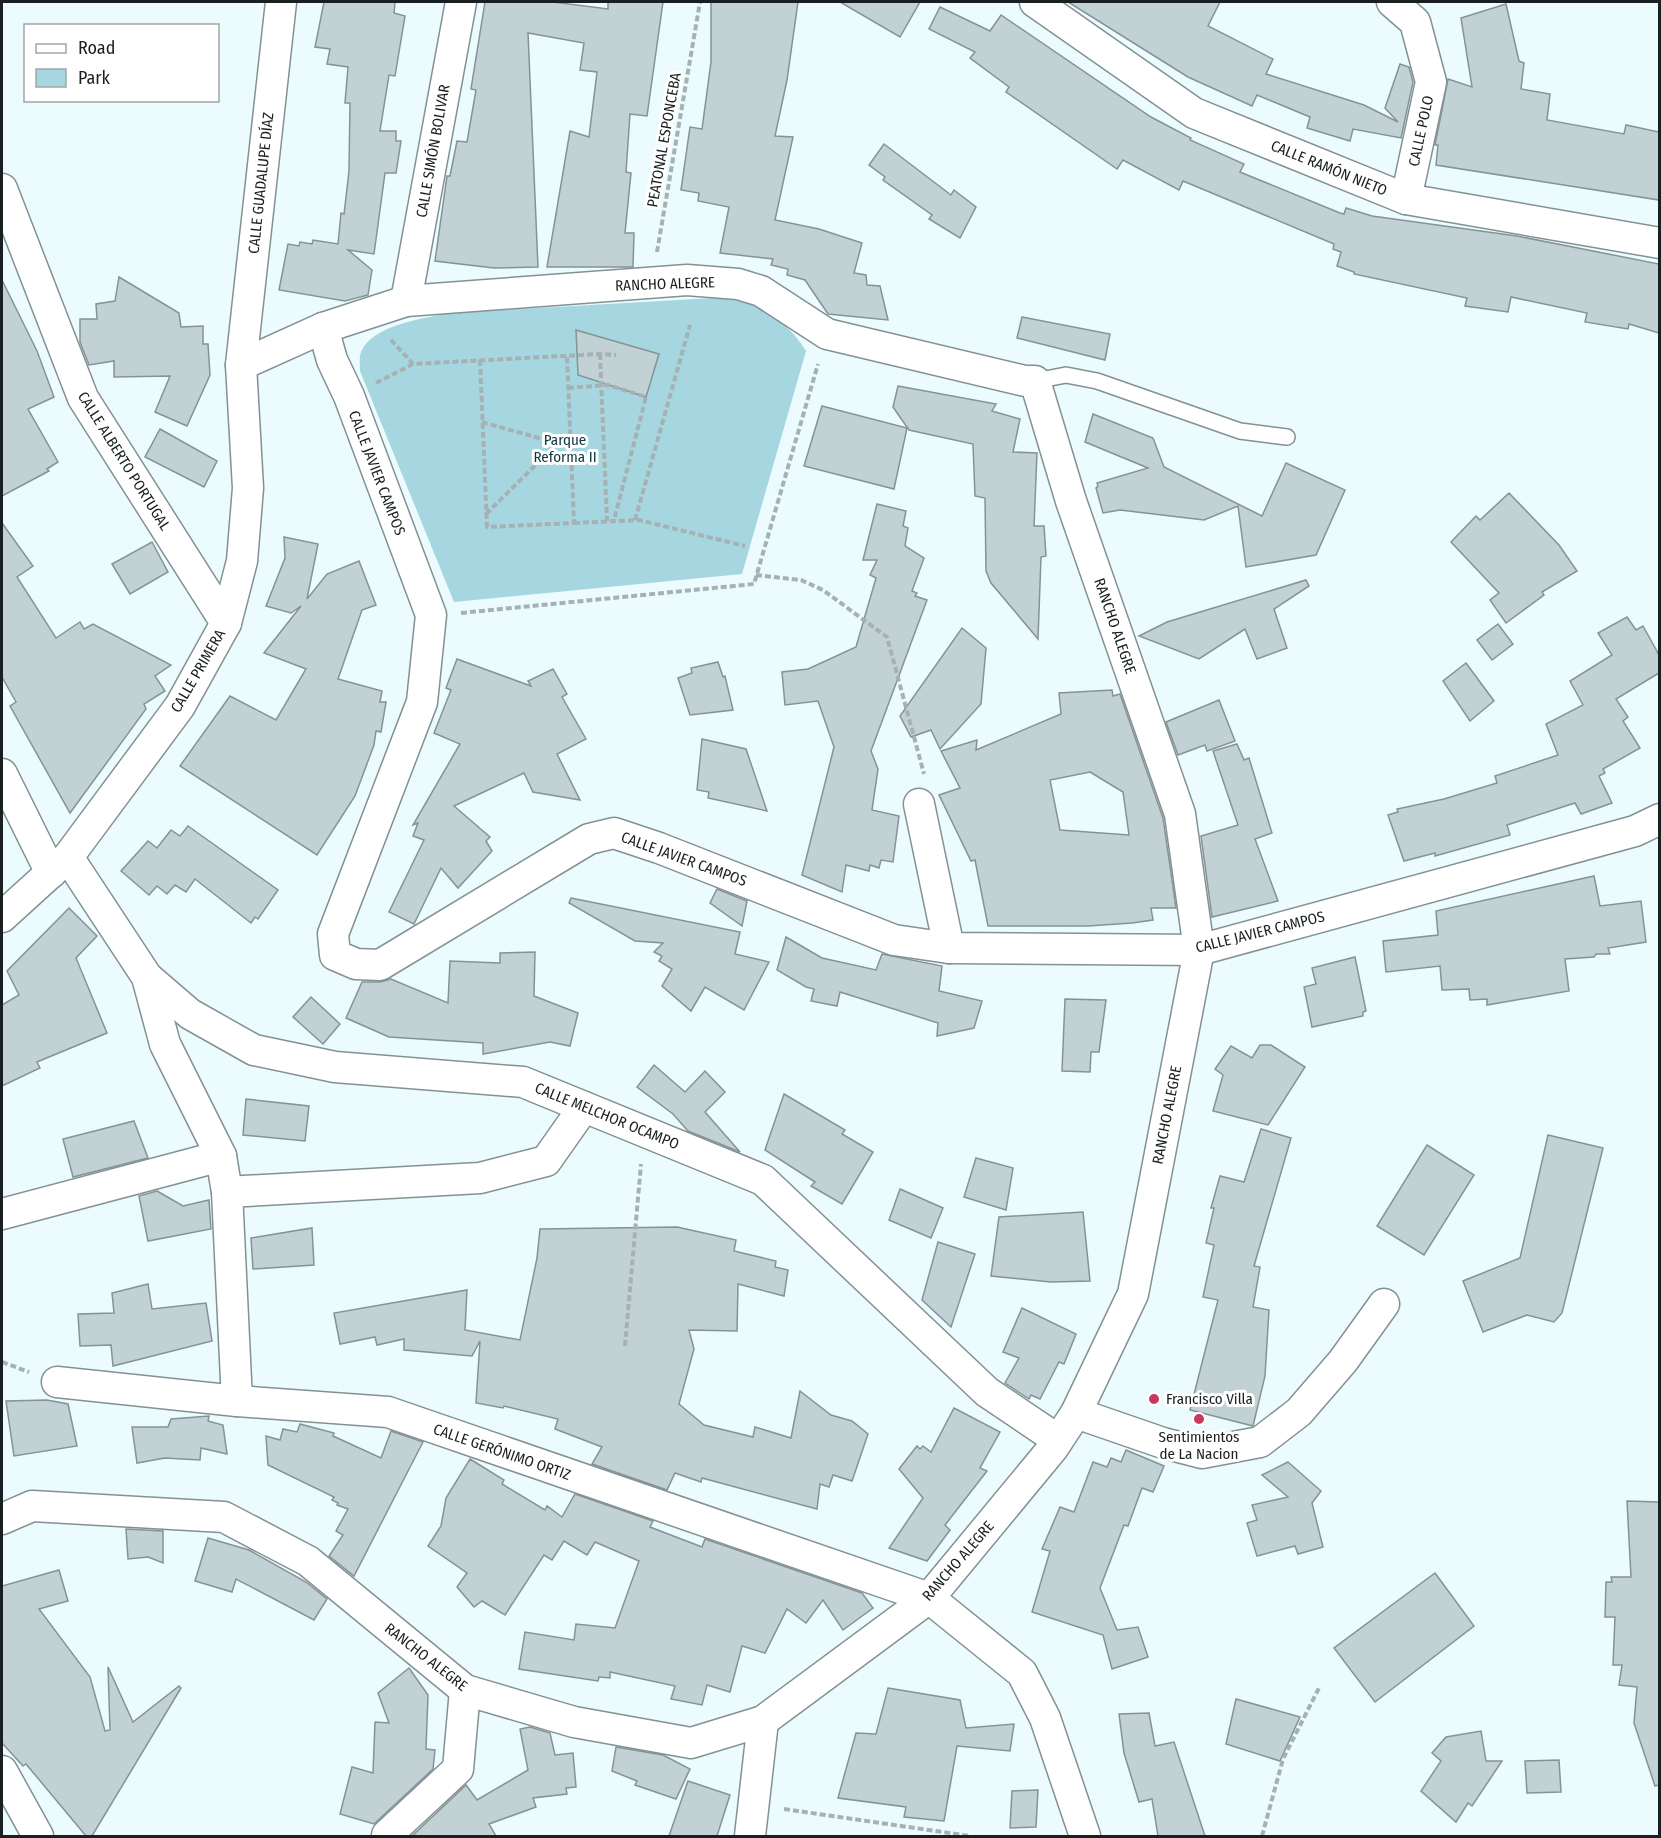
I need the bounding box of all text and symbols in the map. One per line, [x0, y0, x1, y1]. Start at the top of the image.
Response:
legend [24, 24, 219, 102]
text: Road [78, 37, 115, 59]
text: Park [78, 67, 111, 89]
street label: PEATONAL ESPONCEBA [643, 71, 685, 209]
street label: CALLE SIMÓN BOLIVAR [412, 83, 454, 219]
street label: CALLE POLO [1405, 94, 1437, 168]
street label: CALLE GUADALUPE DÍAZ [245, 111, 277, 255]
street label: CALLE RAMÓN NIETO [1268, 136, 1390, 200]
street label: RANCHO ALEGRE [615, 273, 715, 295]
street label: CALLE ALBERTO PORTUGAL [74, 388, 174, 534]
street label: CALLE JAVIER CAMPOS [345, 408, 409, 538]
park label: Parque Reforma II [533, 431, 597, 466]
street label: RANCHO ALEGRE [1090, 576, 1140, 676]
street label: CALLE PRIMERA [167, 626, 229, 716]
street label: CALLE JAVIER CAMPOS [619, 828, 749, 890]
street label: CALLE JAVIER CAMPOS [1194, 907, 1326, 957]
street label: RANCHO ALEGRE [1149, 1064, 1185, 1166]
street label: CALLE MELCHOR OCAMPO [532, 1079, 682, 1153]
place label: Francisco Villa [1166, 1390, 1253, 1408]
marker: Francisco Villa [1147, 1392, 1161, 1406]
marker: Sentimientos de La Nacion [1192, 1412, 1206, 1426]
street label: CALLE GERÓNIMO ORTIZ [431, 1420, 573, 1484]
place label: Sentimientos de La Nacion [1158, 1428, 1240, 1463]
street label: RANCHO ALEGRE [918, 1517, 998, 1605]
street label: RANCHO ALEGRE [381, 1619, 471, 1695]

